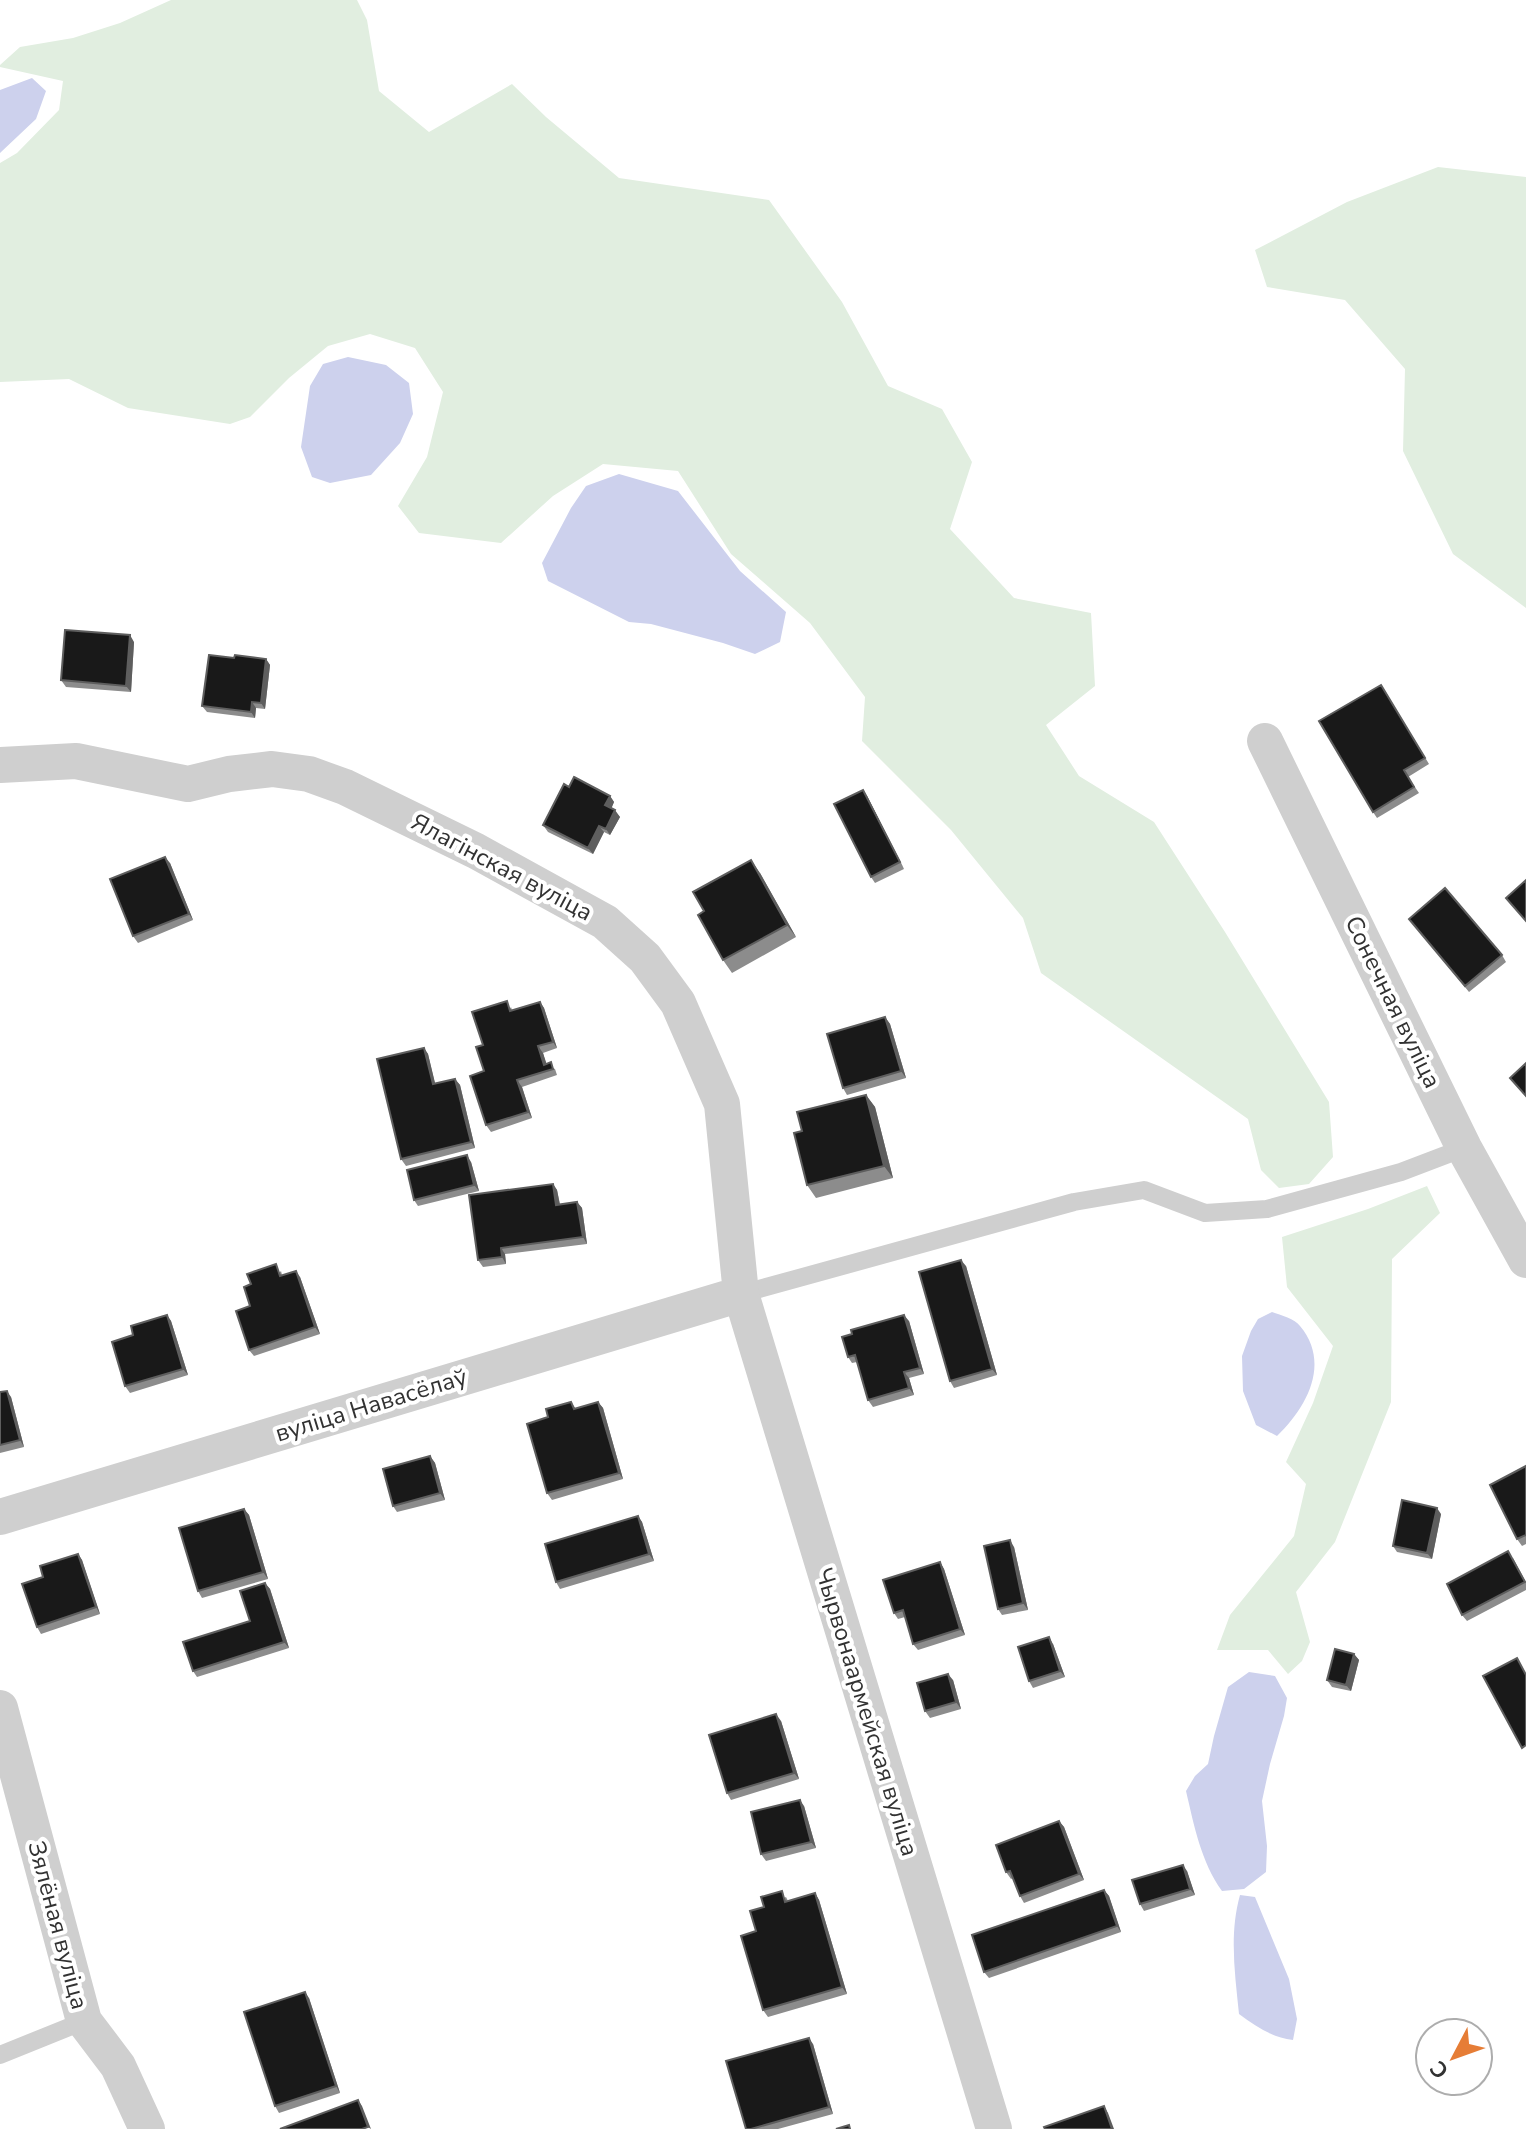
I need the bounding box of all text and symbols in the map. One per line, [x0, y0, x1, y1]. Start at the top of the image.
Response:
street label: Ялагінская вуліца [406, 806, 598, 928]
street label: Сонечная вуліца [1337, 911, 1449, 1093]
street label: вуліца Навасёлаў [271, 1360, 471, 1449]
street label: Чырвонаармейская вуліца [808, 1564, 926, 1860]
street label: Зялёная вуліца [20, 1837, 96, 2013]
north arrow [1414, 2017, 1494, 2097]
text: С [1423, 2054, 1456, 2085]

